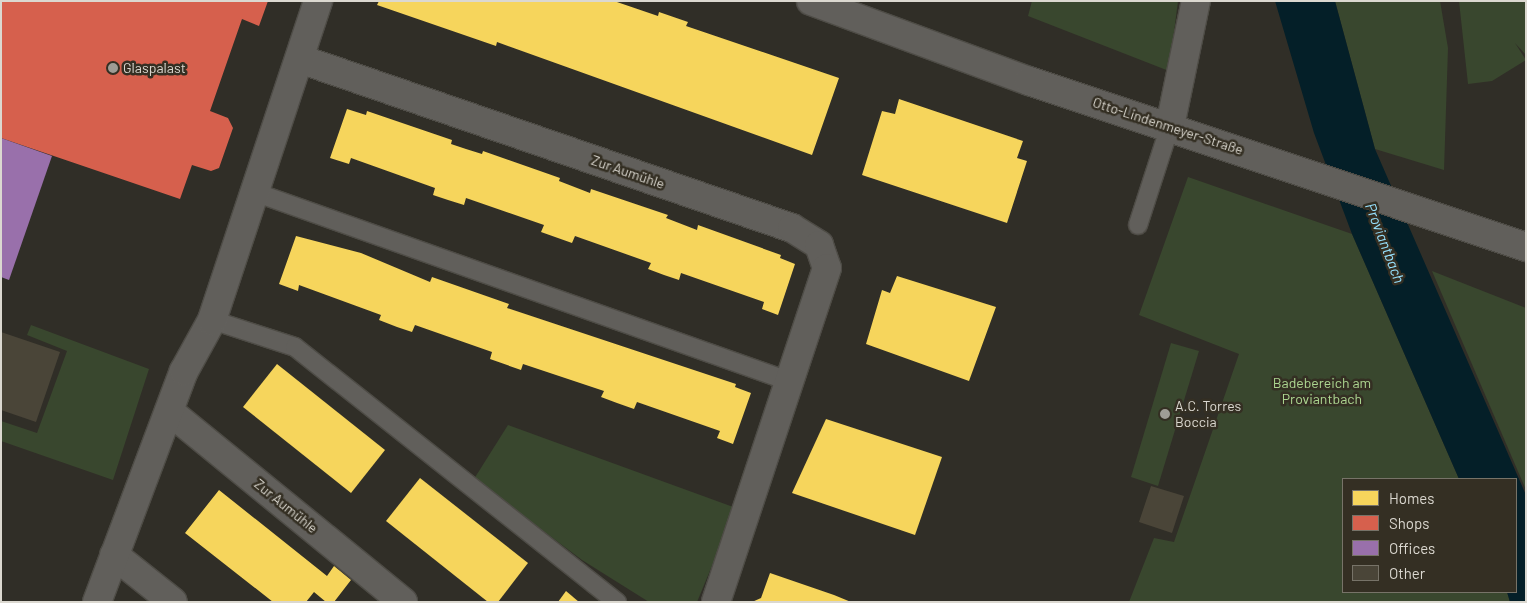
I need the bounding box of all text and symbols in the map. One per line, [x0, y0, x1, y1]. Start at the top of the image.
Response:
place label: Glaspalast [123, 60, 186, 76]
marker: Glaspalast [107, 62, 119, 74]
street label: Otto-Lindenmeyer-Straße [1091, 94, 1245, 158]
street label: Zur Aumühle [589, 152, 667, 192]
water label: Proviantbach [1361, 200, 1409, 286]
park label: Badebereich am Proviantbach [1273, 375, 1371, 408]
place label: A.C. Torres Boccia [1175, 398, 1241, 431]
marker: A.C. Torres Boccia [1159, 408, 1171, 420]
street label: Zur Aumühle [251, 475, 321, 537]
legend [1342, 478, 1517, 593]
text: Homes [1389, 489, 1434, 507]
text: Shops [1389, 514, 1429, 532]
text: Offices [1389, 539, 1435, 557]
text: Other [1389, 564, 1425, 582]

